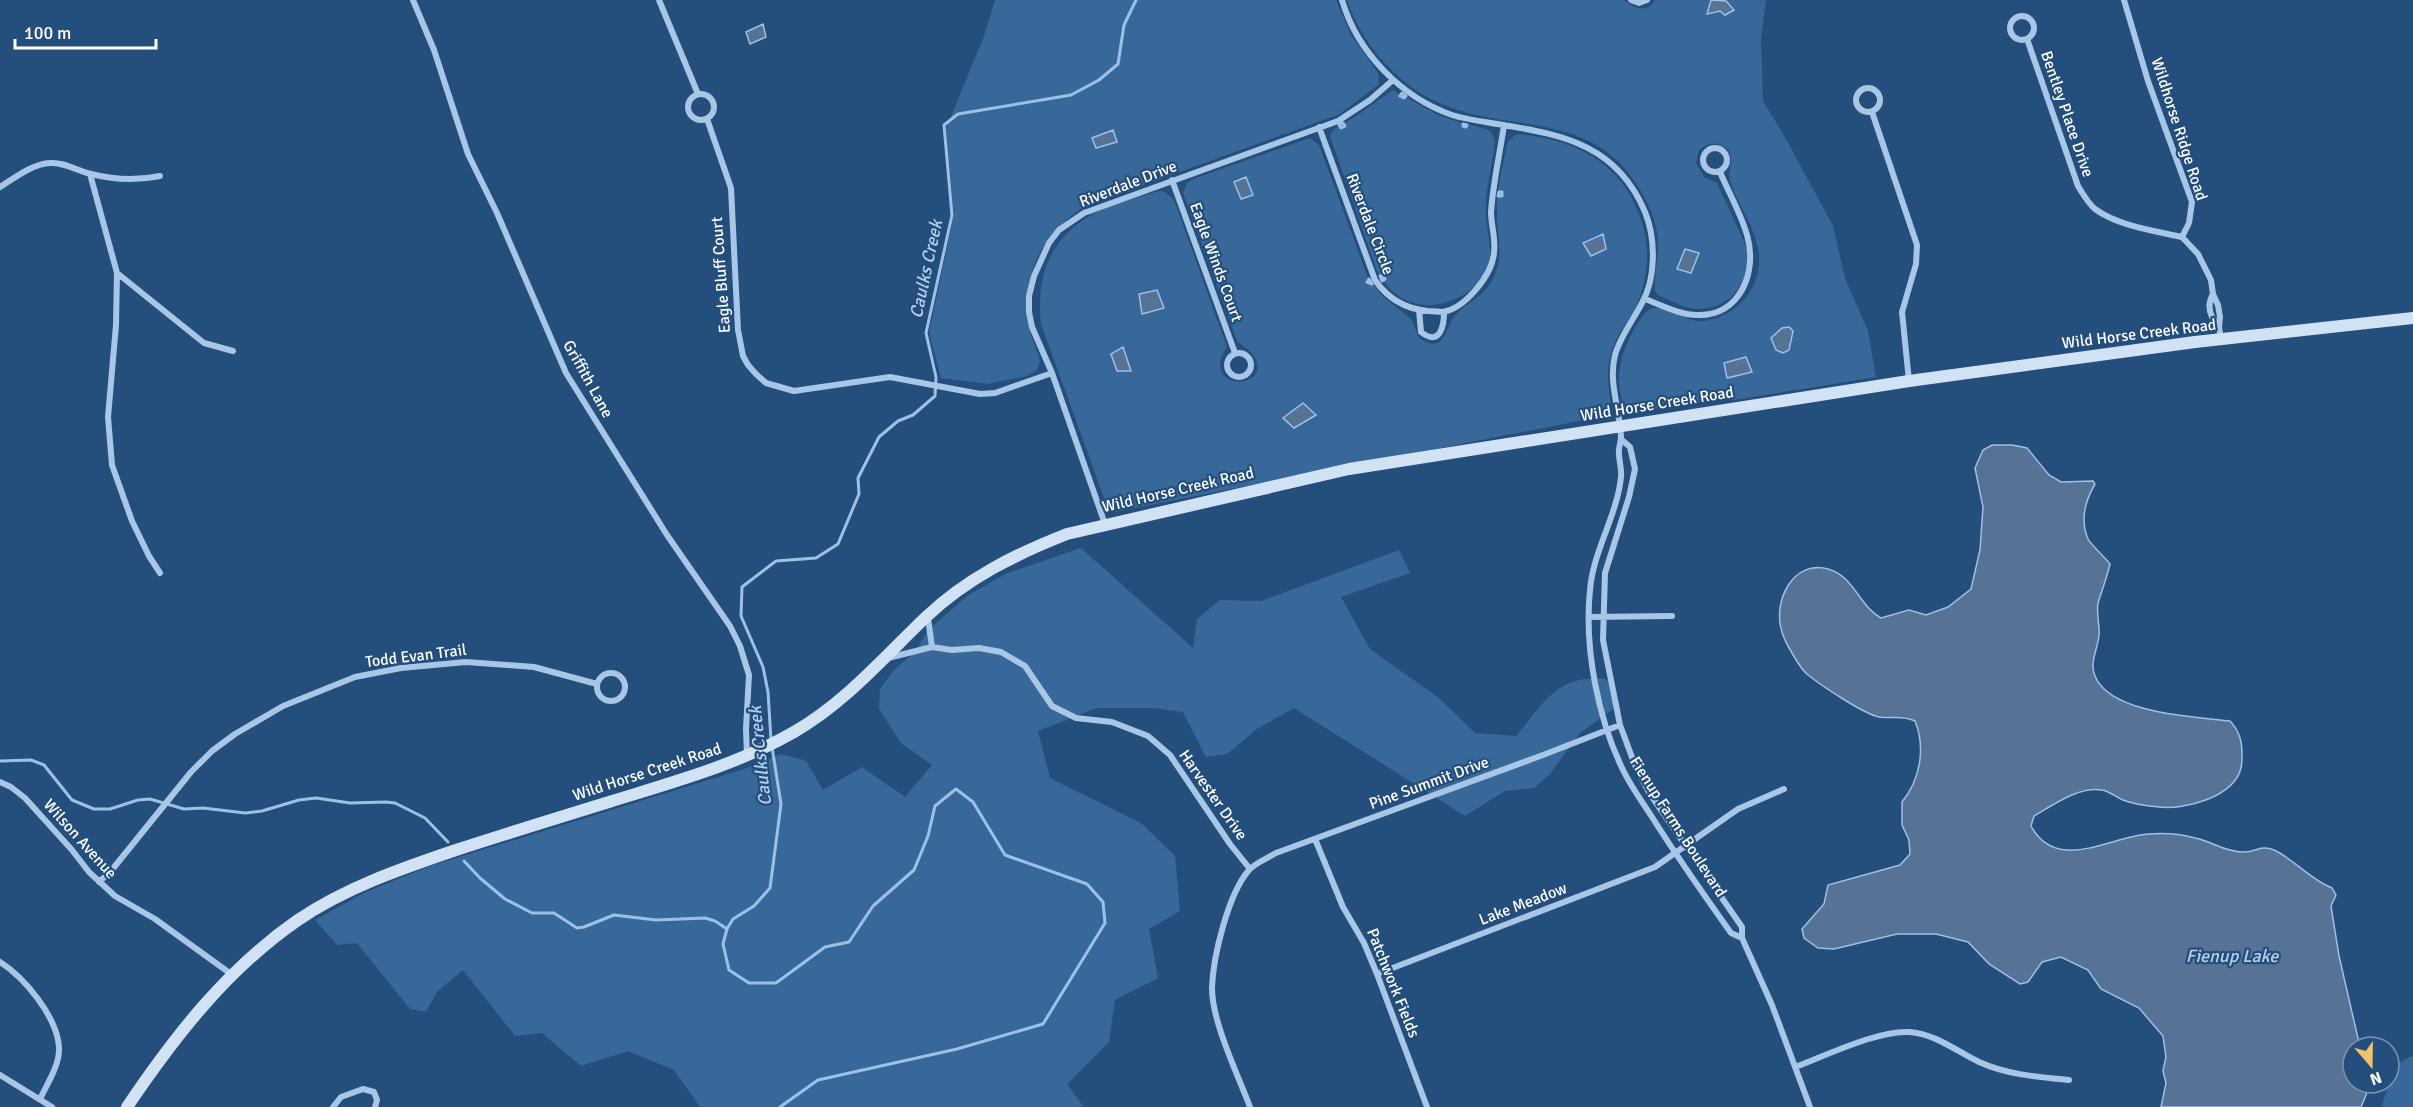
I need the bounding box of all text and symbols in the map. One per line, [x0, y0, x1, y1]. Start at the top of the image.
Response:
scale bar [15, 12, 156, 50]
text: 100 m [24, 22, 71, 44]
street label: Bentley Place Drive [2036, 48, 2098, 180]
street label: Wildhorse Ridge Road [2146, 55, 2212, 203]
street label: Riverdale Drive [1076, 156, 1180, 212]
street label: Riverdale Circle [1342, 171, 1398, 277]
street label: Eagle Winds Court [1185, 200, 1247, 325]
street label: Eagle Bluff Court [707, 216, 735, 334]
water label: Caulks Creek [905, 216, 948, 320]
street label: Wild Horse Creek Road [2061, 315, 2217, 353]
street label: Griffith Lane [558, 337, 618, 421]
street label: Wild Horse Creek Road [1579, 382, 1735, 426]
street label: Wild Horse Creek Road [1100, 463, 1256, 517]
street label: Todd Evan Trail [364, 640, 468, 672]
water label: Caulks Creek [744, 703, 776, 807]
street label: Wild Horse Creek Road [570, 739, 724, 805]
street label: Harvester Drive [1174, 746, 1252, 844]
street label: Pine Summit Drive [1366, 752, 1492, 814]
street label: Fienup Farms Boulevard [1625, 753, 1731, 901]
street label: Wilson Avenue [39, 795, 121, 883]
street label: Lake Meadow [1476, 878, 1570, 930]
street label: Patchwork Fields [1362, 925, 1424, 1041]
water label: Fienup Lake [2186, 945, 2279, 967]
north arrow [2341, 1035, 2401, 1095]
text: N [2367, 1067, 2384, 1089]

